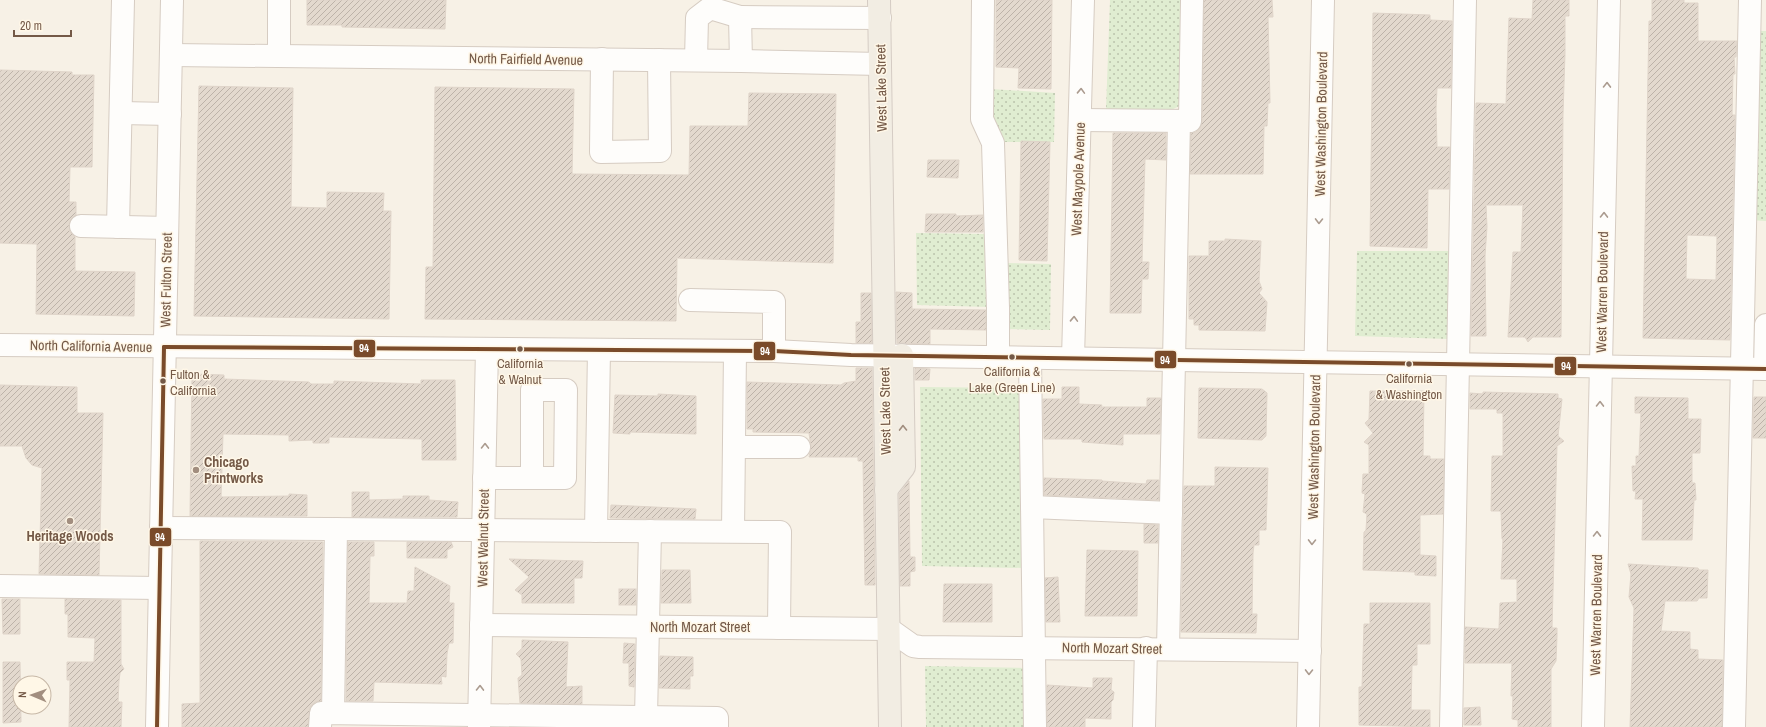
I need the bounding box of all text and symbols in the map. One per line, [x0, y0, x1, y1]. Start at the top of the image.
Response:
scale bar [14, 12, 71, 38]
text: 20 m [20, 18, 42, 34]
street label: West Lake Street [871, 44, 891, 132]
street label: North Fairfield Avenue [469, 49, 583, 69]
street label: West Washington Boulevard [1311, 51, 1331, 197]
one-way arrow [1603, 82, 1611, 88]
one-way arrow [1077, 88, 1085, 94]
street label: West Maypole Avenue [1067, 122, 1089, 236]
one-way arrow [1600, 212, 1608, 218]
one-way arrow [1315, 218, 1323, 224]
street label: West Warren Boulevard [1592, 231, 1612, 353]
street label: West Fulton Street [156, 232, 176, 328]
one-way arrow [1070, 316, 1078, 322]
street label: North California Avenue [30, 336, 152, 356]
line badge: 94 [353, 339, 376, 358]
text: 94 [359, 341, 369, 355]
line badge: 94 [753, 341, 776, 361]
marker: California & Walnut [515, 344, 525, 354]
text: 94 [760, 344, 770, 358]
line badge: 94 [1154, 350, 1177, 369]
marker: California & Lake (Green Line) [1007, 352, 1017, 362]
text: 94 [1160, 353, 1170, 367]
place label: California & Walnut [497, 355, 543, 388]
line badge: 94 [1554, 356, 1577, 376]
marker: California & Washington [1404, 359, 1414, 369]
text: 94 [1561, 359, 1571, 373]
place label: California & Lake (Green Line) [969, 363, 1056, 396]
place label: Fulton & California [170, 366, 216, 399]
street label: West Lake Street [875, 367, 895, 455]
place label: California & Washington [1376, 370, 1442, 403]
street label: West Washington Boulevard [1304, 374, 1324, 520]
marker: Fulton & California [158, 376, 168, 386]
one-way arrow [1596, 401, 1604, 407]
one-way arrow [899, 425, 907, 431]
one-way arrow [481, 443, 489, 449]
place label: Chicago Printworks [204, 453, 263, 487]
marker: Chicago Printworks [191, 465, 201, 475]
street label: West Walnut Street [473, 489, 493, 587]
marker: Heritage Woods [65, 516, 75, 526]
place label: Heritage Woods [26, 527, 114, 545]
line badge: 94 [149, 527, 172, 547]
text: 94 [155, 530, 165, 544]
one-way arrow [1593, 531, 1601, 537]
one-way arrow [1308, 539, 1316, 545]
street label: West Warren Boulevard [1586, 554, 1606, 676]
street label: North Mozart Street [650, 618, 750, 636]
street label: North Mozart Street [1062, 638, 1162, 658]
one-way arrow [1305, 669, 1314, 675]
north arrow [12, 675, 52, 715]
one-way arrow [476, 685, 484, 691]
text: N [15, 691, 29, 698]

